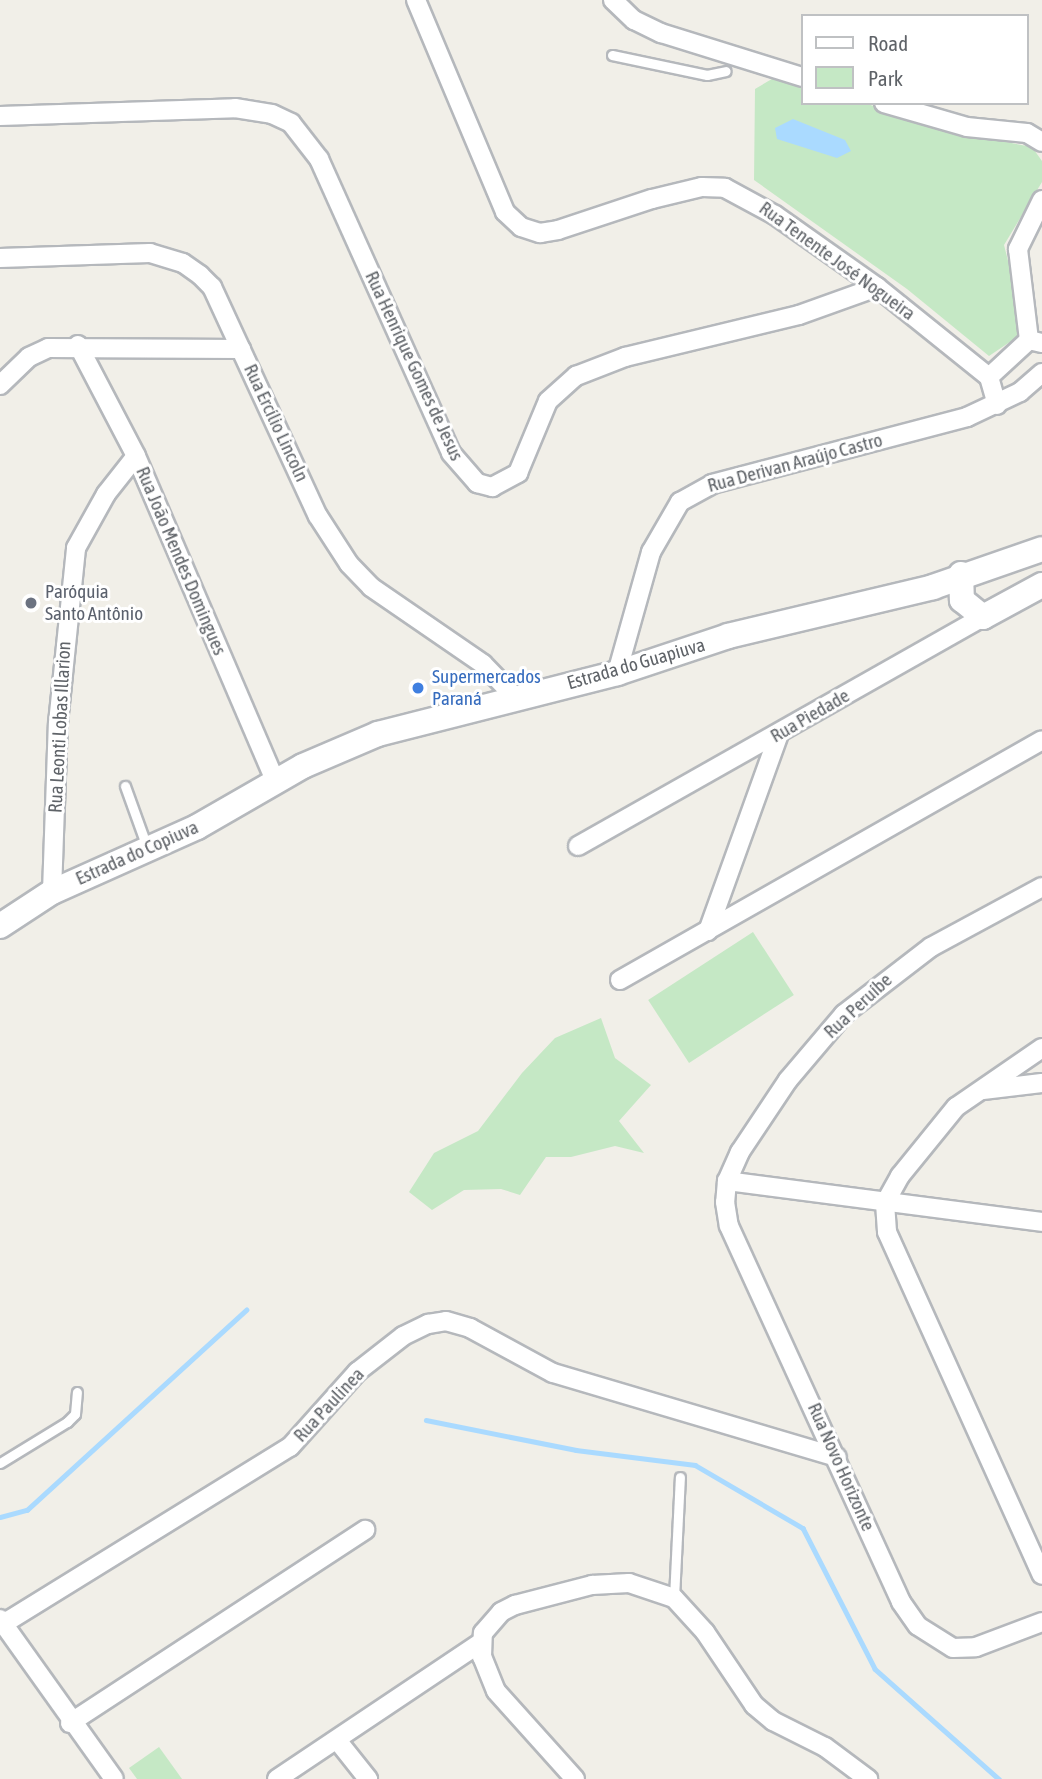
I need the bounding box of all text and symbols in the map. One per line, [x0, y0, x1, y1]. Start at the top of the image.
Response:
legend [800, 14, 1028, 105]
text: Road [868, 31, 908, 55]
text: Park [868, 66, 903, 90]
street label: Rua Tenente José Nogueira [755, 197, 919, 325]
street label: Rua Henrique Gomes de Jesus [360, 268, 468, 464]
street label: Rua Ercílio Lincoln [239, 360, 313, 486]
street label: Rua Derivan Araújo Castro [705, 429, 885, 497]
street label: Rua João Mendes Domingues [131, 463, 231, 659]
place label: Paróquia Santo Antônio [45, 581, 143, 625]
marker: Paróquia Santo Antônio [23, 595, 39, 611]
street label: Estrada do Guapiuva [564, 633, 708, 695]
street label: Rua Leonti Lobas Illarion [44, 641, 76, 813]
place label: Supermercados Paraná [432, 666, 541, 710]
marker: Supermercados Paraná [410, 680, 426, 696]
street label: Rua Piedade [766, 684, 854, 748]
street label: Estrada do Copiuva [72, 816, 202, 890]
street label: Rua Peruíbe [819, 969, 897, 1043]
street label: Rua Paulinea [289, 1363, 369, 1447]
street label: Rua Novo Horizonte [803, 1399, 879, 1535]

